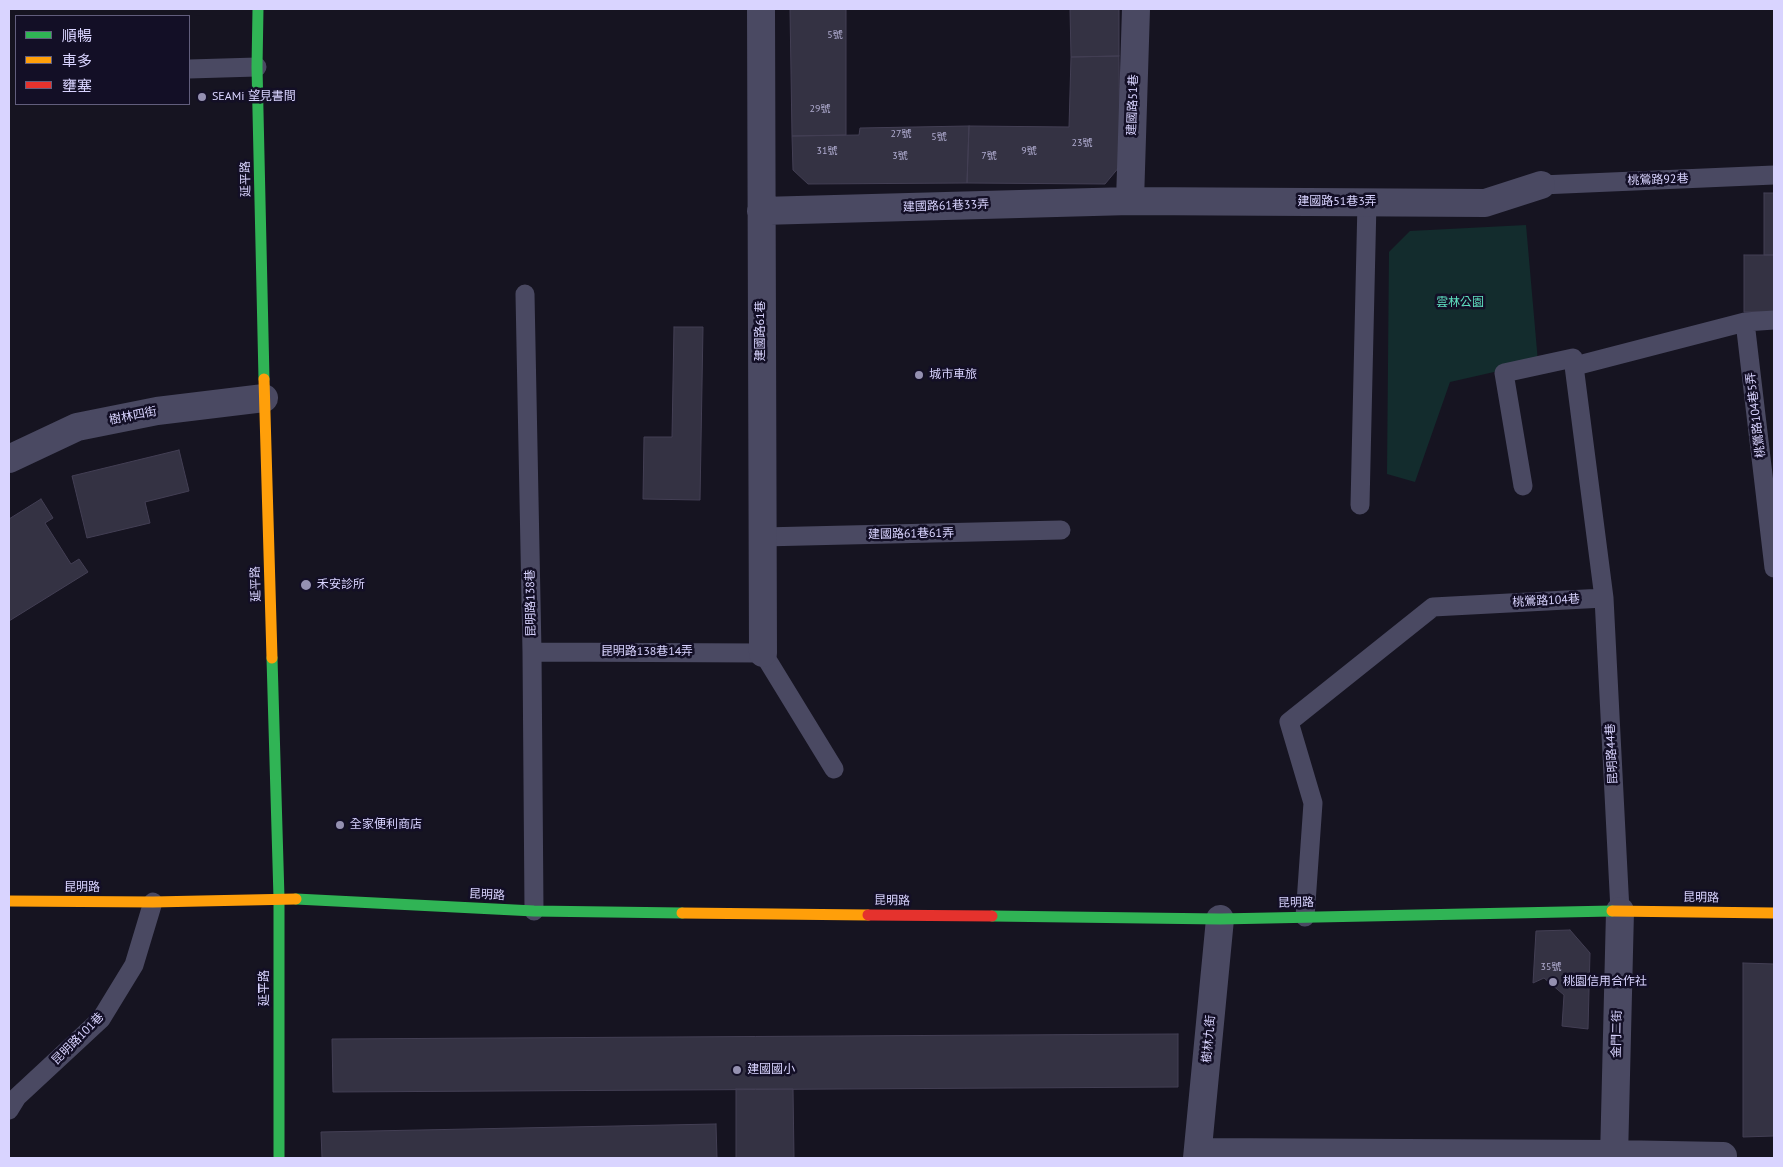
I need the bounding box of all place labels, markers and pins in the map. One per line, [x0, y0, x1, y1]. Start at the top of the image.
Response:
place label: SEAMi 望見書間 [212, 90, 296, 104]
marker: SEAMi 望見書間 [196, 91, 208, 103]
place label: 城市車旅 [929, 368, 977, 382]
marker: 城市車旅 [913, 369, 925, 381]
marker: 禾安診所 [299, 578, 313, 592]
place label: 禾安診所 [317, 578, 365, 592]
place label: 全家便利商店 [350, 818, 422, 832]
marker: 全家便利商店 [334, 819, 346, 831]
place label: 桃園信用合作社 [1563, 975, 1647, 989]
marker: 桃園信用合作社 [1547, 976, 1559, 988]
place label: 建國國小 [747, 1063, 795, 1077]
marker: 建國國小 [731, 1064, 743, 1076]

